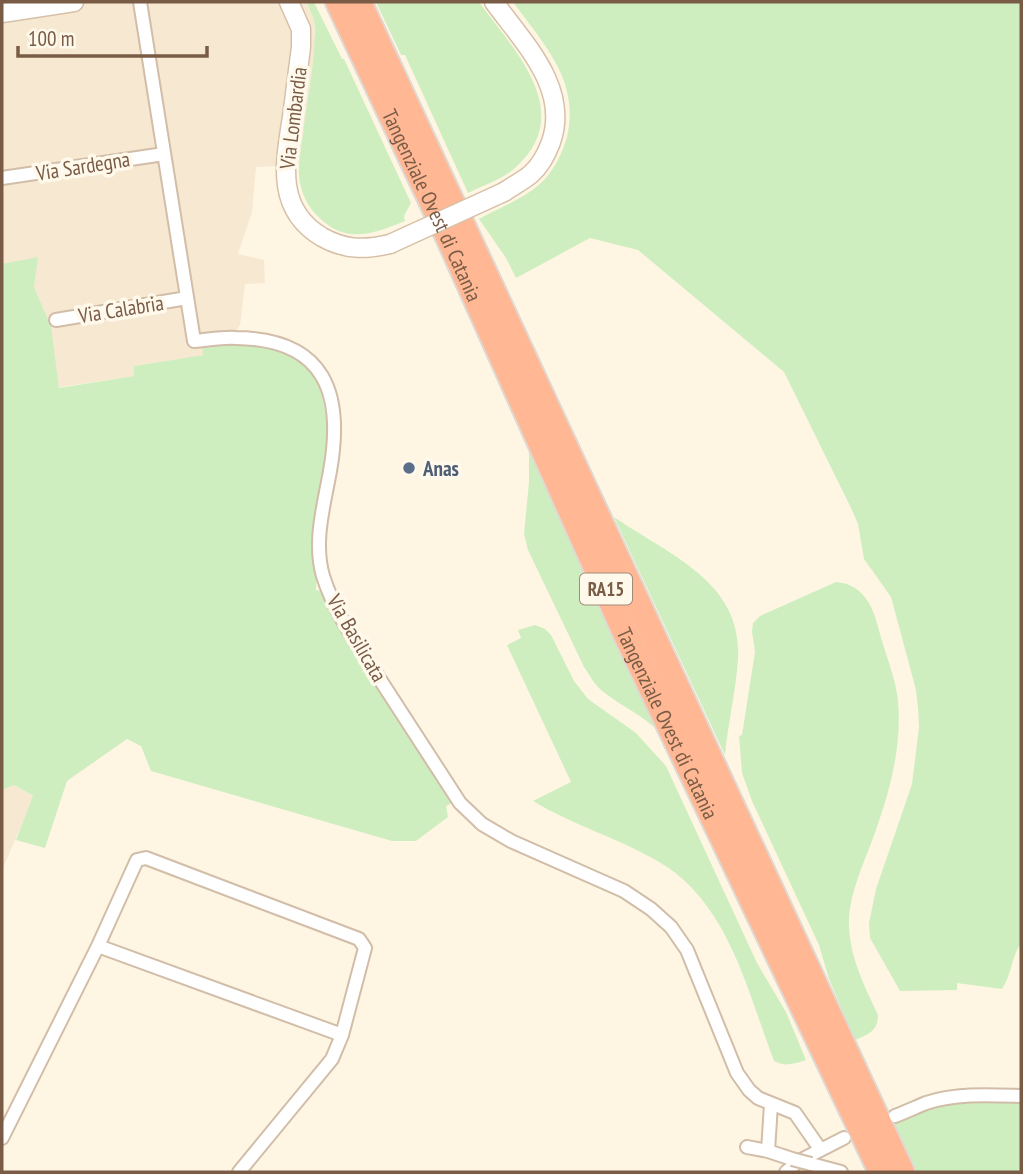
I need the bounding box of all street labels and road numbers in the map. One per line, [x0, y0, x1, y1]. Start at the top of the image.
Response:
street label: Via Lombardia [273, 65, 313, 172]
street label: Tangenziale Ovest di Catania [377, 105, 488, 305]
street label: Via Sardegna [33, 145, 132, 187]
street label: Via Calabria [75, 289, 166, 329]
road number: RA15 [580, 574, 632, 604]
street label: Via Basilicata [321, 589, 393, 687]
street label: Tangenziale Ovest di Catania [611, 623, 725, 823]

